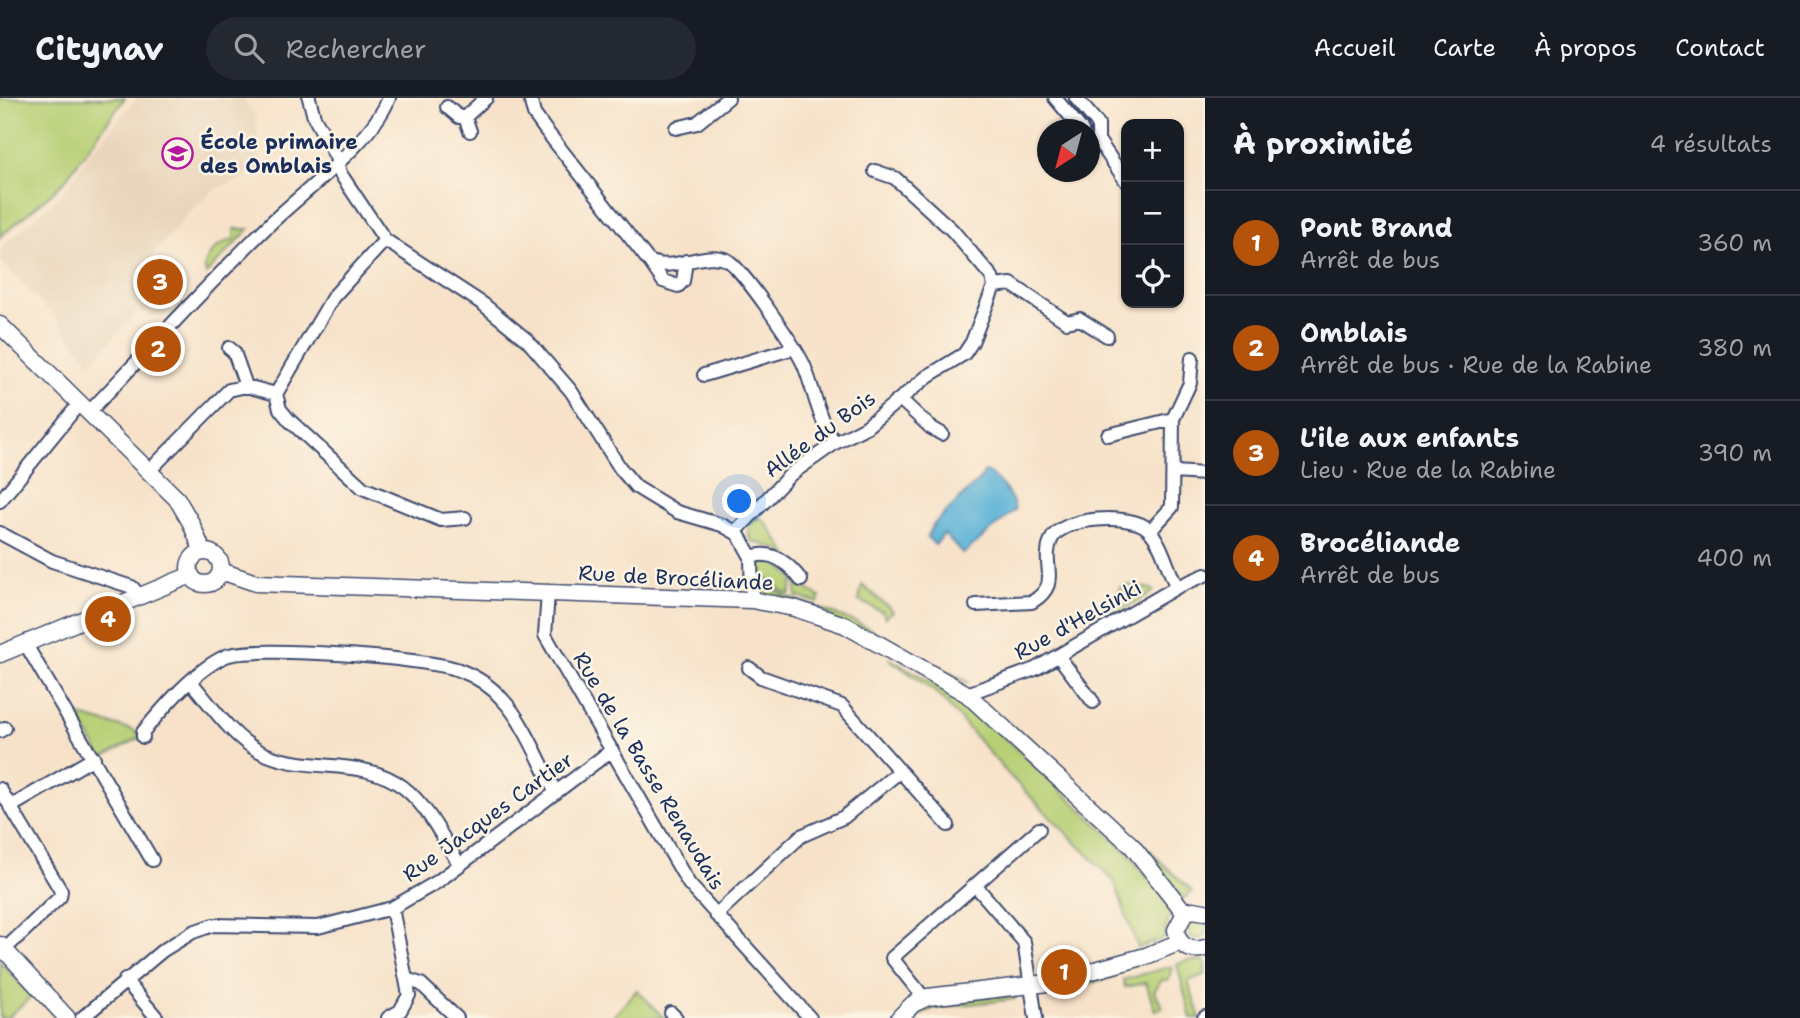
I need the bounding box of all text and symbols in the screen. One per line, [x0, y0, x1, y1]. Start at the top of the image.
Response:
search box [206, 17, 696, 80]
text: Citynav [35, 26, 164, 71]
icon: search [230, 29, 268, 67]
text: Rechercher [286, 31, 426, 66]
text: Accueil [1314, 32, 1395, 64]
text: Carte [1433, 32, 1496, 64]
text: À propos [1534, 32, 1637, 64]
text: Contact [1675, 32, 1765, 64]
north arrow [1037, 119, 1100, 182]
map controls [1121, 119, 1184, 308]
button: + [1121, 119, 1184, 182]
text: À proximité [1233, 123, 1413, 164]
place label: École primaire des Omblais [200, 127, 358, 180]
text: 4 résultats [1650, 129, 1772, 159]
school or university icon: École primaire des Omblais [160, 137, 194, 171]
button: − [1121, 182, 1184, 245]
text: Pont Brand [1300, 210, 1453, 245]
text: 1 [1251, 228, 1261, 258]
text: 360 m [1697, 228, 1772, 258]
button: locate [1121, 245, 1184, 308]
text: Arrêt de bus [1300, 245, 1440, 275]
pin: 3 [137, 256, 183, 308]
text: Omblais [1300, 315, 1408, 350]
pin: 2 [135, 323, 181, 375]
text: 2 [1248, 333, 1264, 363]
text: 380 m [1697, 333, 1772, 363]
text: Arrêt de bus · Rue de la Rabine [1300, 350, 1652, 380]
street label: Allée du Bois [759, 384, 881, 484]
text: L'ile aux enfants [1300, 420, 1519, 455]
text: 3 [1248, 438, 1264, 468]
text: 390 m [1698, 438, 1772, 468]
text: Lieu · Rue de la Rabine [1300, 455, 1556, 485]
your location [722, 484, 756, 518]
text: Brocéliande [1300, 525, 1460, 560]
text: 4 [1248, 543, 1264, 573]
text: 400 m [1696, 543, 1772, 573]
street label: Rue de Brocéliande [578, 559, 774, 597]
text: Arrêt de bus [1300, 560, 1440, 590]
street label: Rue d'Helsinki [1009, 573, 1147, 667]
pin: 4 [85, 593, 131, 645]
street label: Rue de la Basse Renaudais [567, 647, 731, 895]
street label: Rue Jacques Cartier [397, 746, 579, 888]
pin: 1 [1041, 946, 1087, 998]

